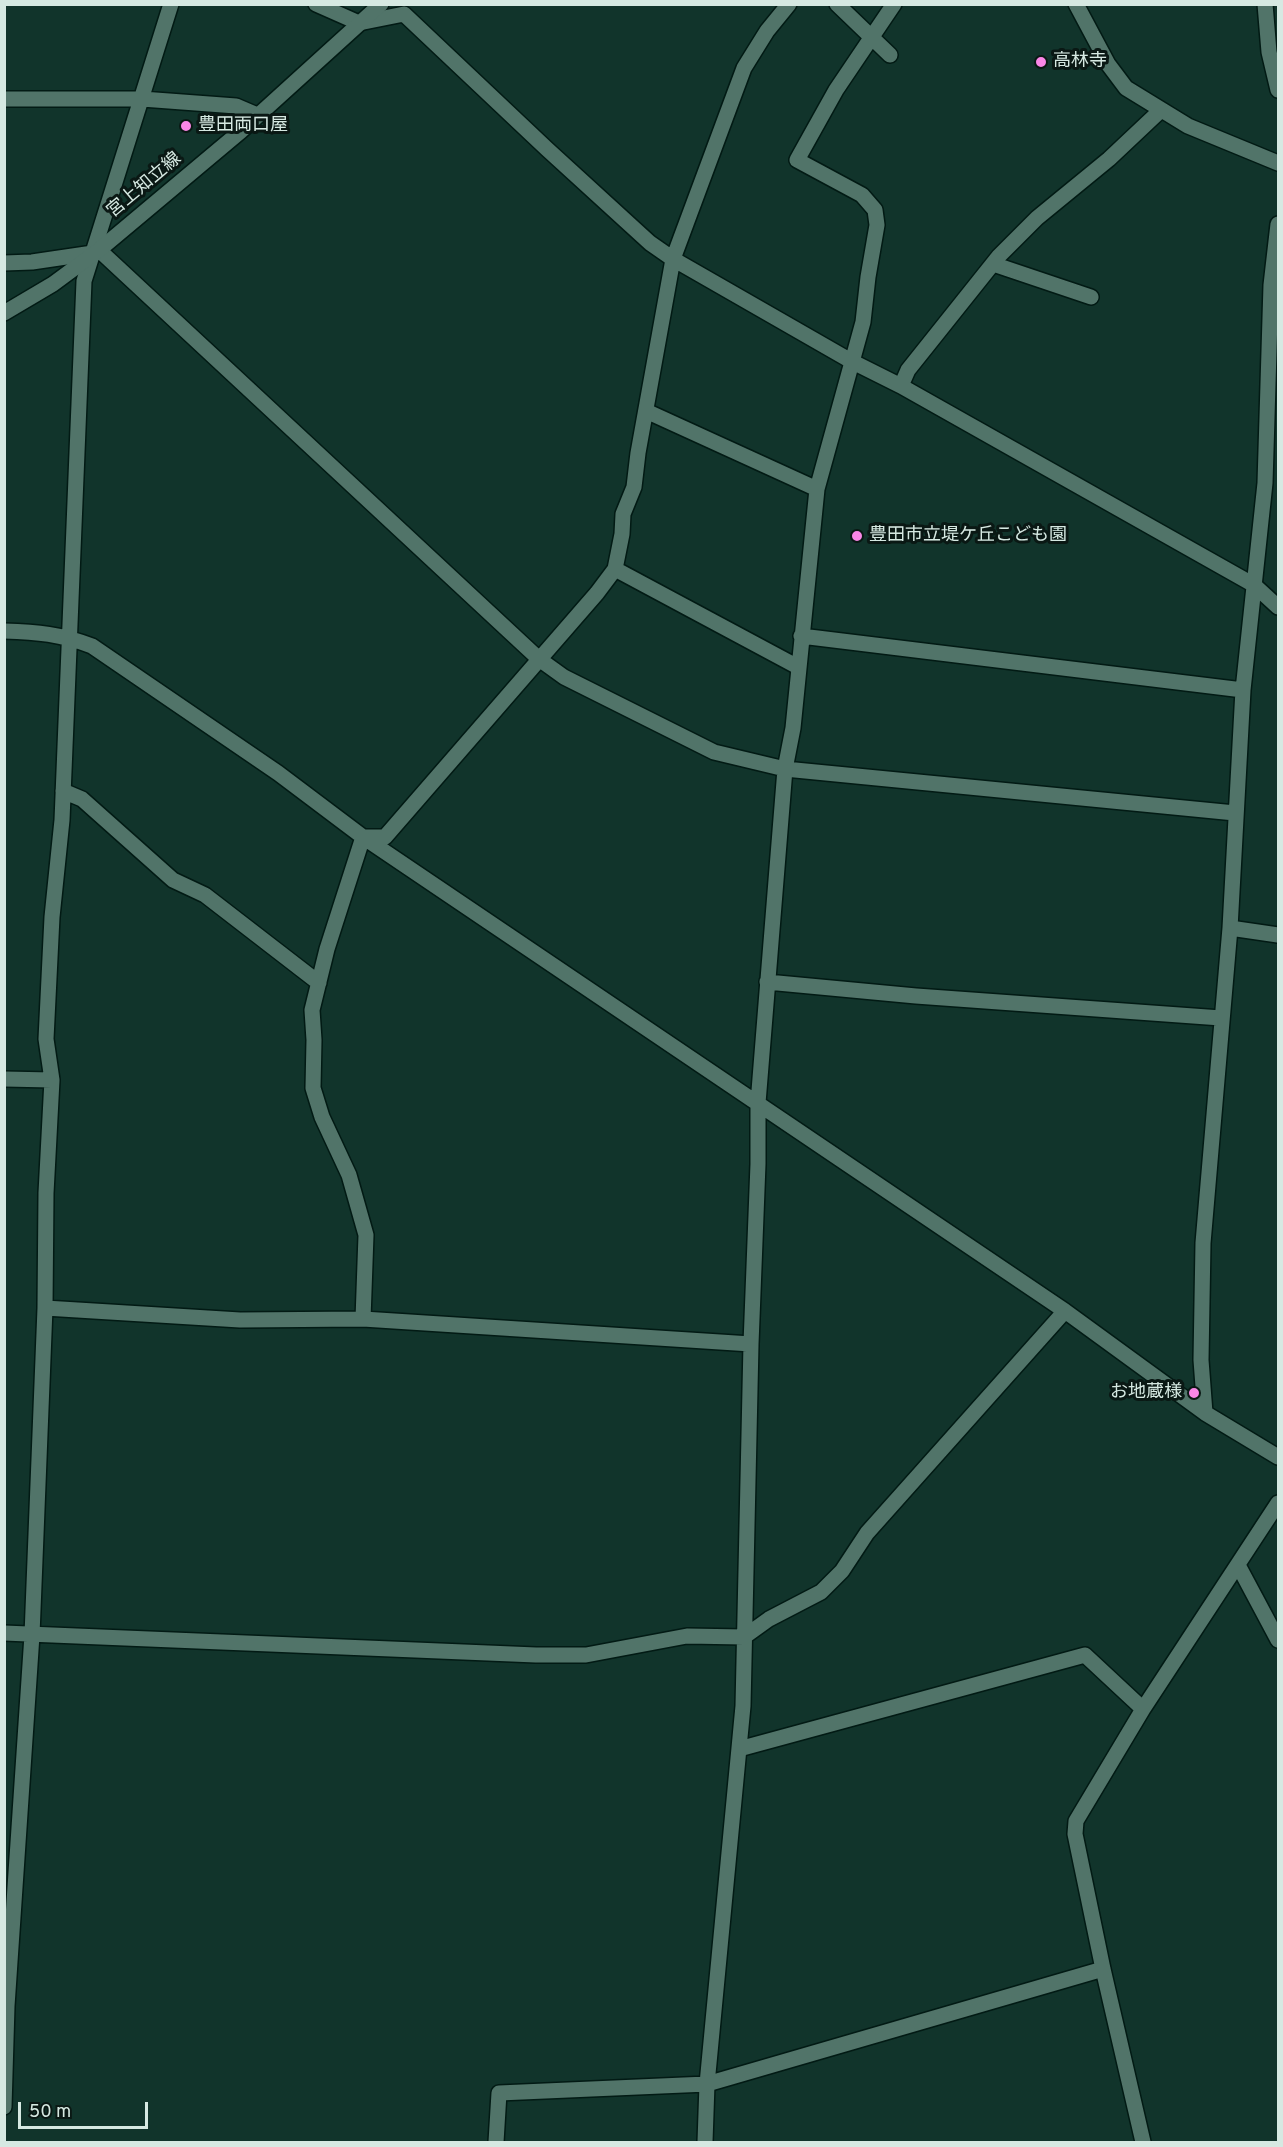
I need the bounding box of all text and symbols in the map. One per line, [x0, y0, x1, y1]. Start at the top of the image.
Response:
place label: 高林寺 [1053, 51, 1107, 73]
marker: 高林寺 [1034, 55, 1048, 69]
place label: 豊田両口屋 [198, 115, 288, 137]
marker: 豊田両口屋 [179, 119, 193, 133]
street label: 宮上知立線 [104, 149, 186, 223]
place label: 豊田市立堤ケ丘こども園 [869, 525, 1067, 547]
marker: 豊田市立堤ケ丘こども園 [850, 529, 864, 543]
place label: お地蔵様 [1110, 1382, 1182, 1404]
marker: お地蔵様 [1187, 1386, 1201, 1400]
scale bar [21, 2090, 152, 2128]
text: 50 m [29, 2101, 71, 2124]

